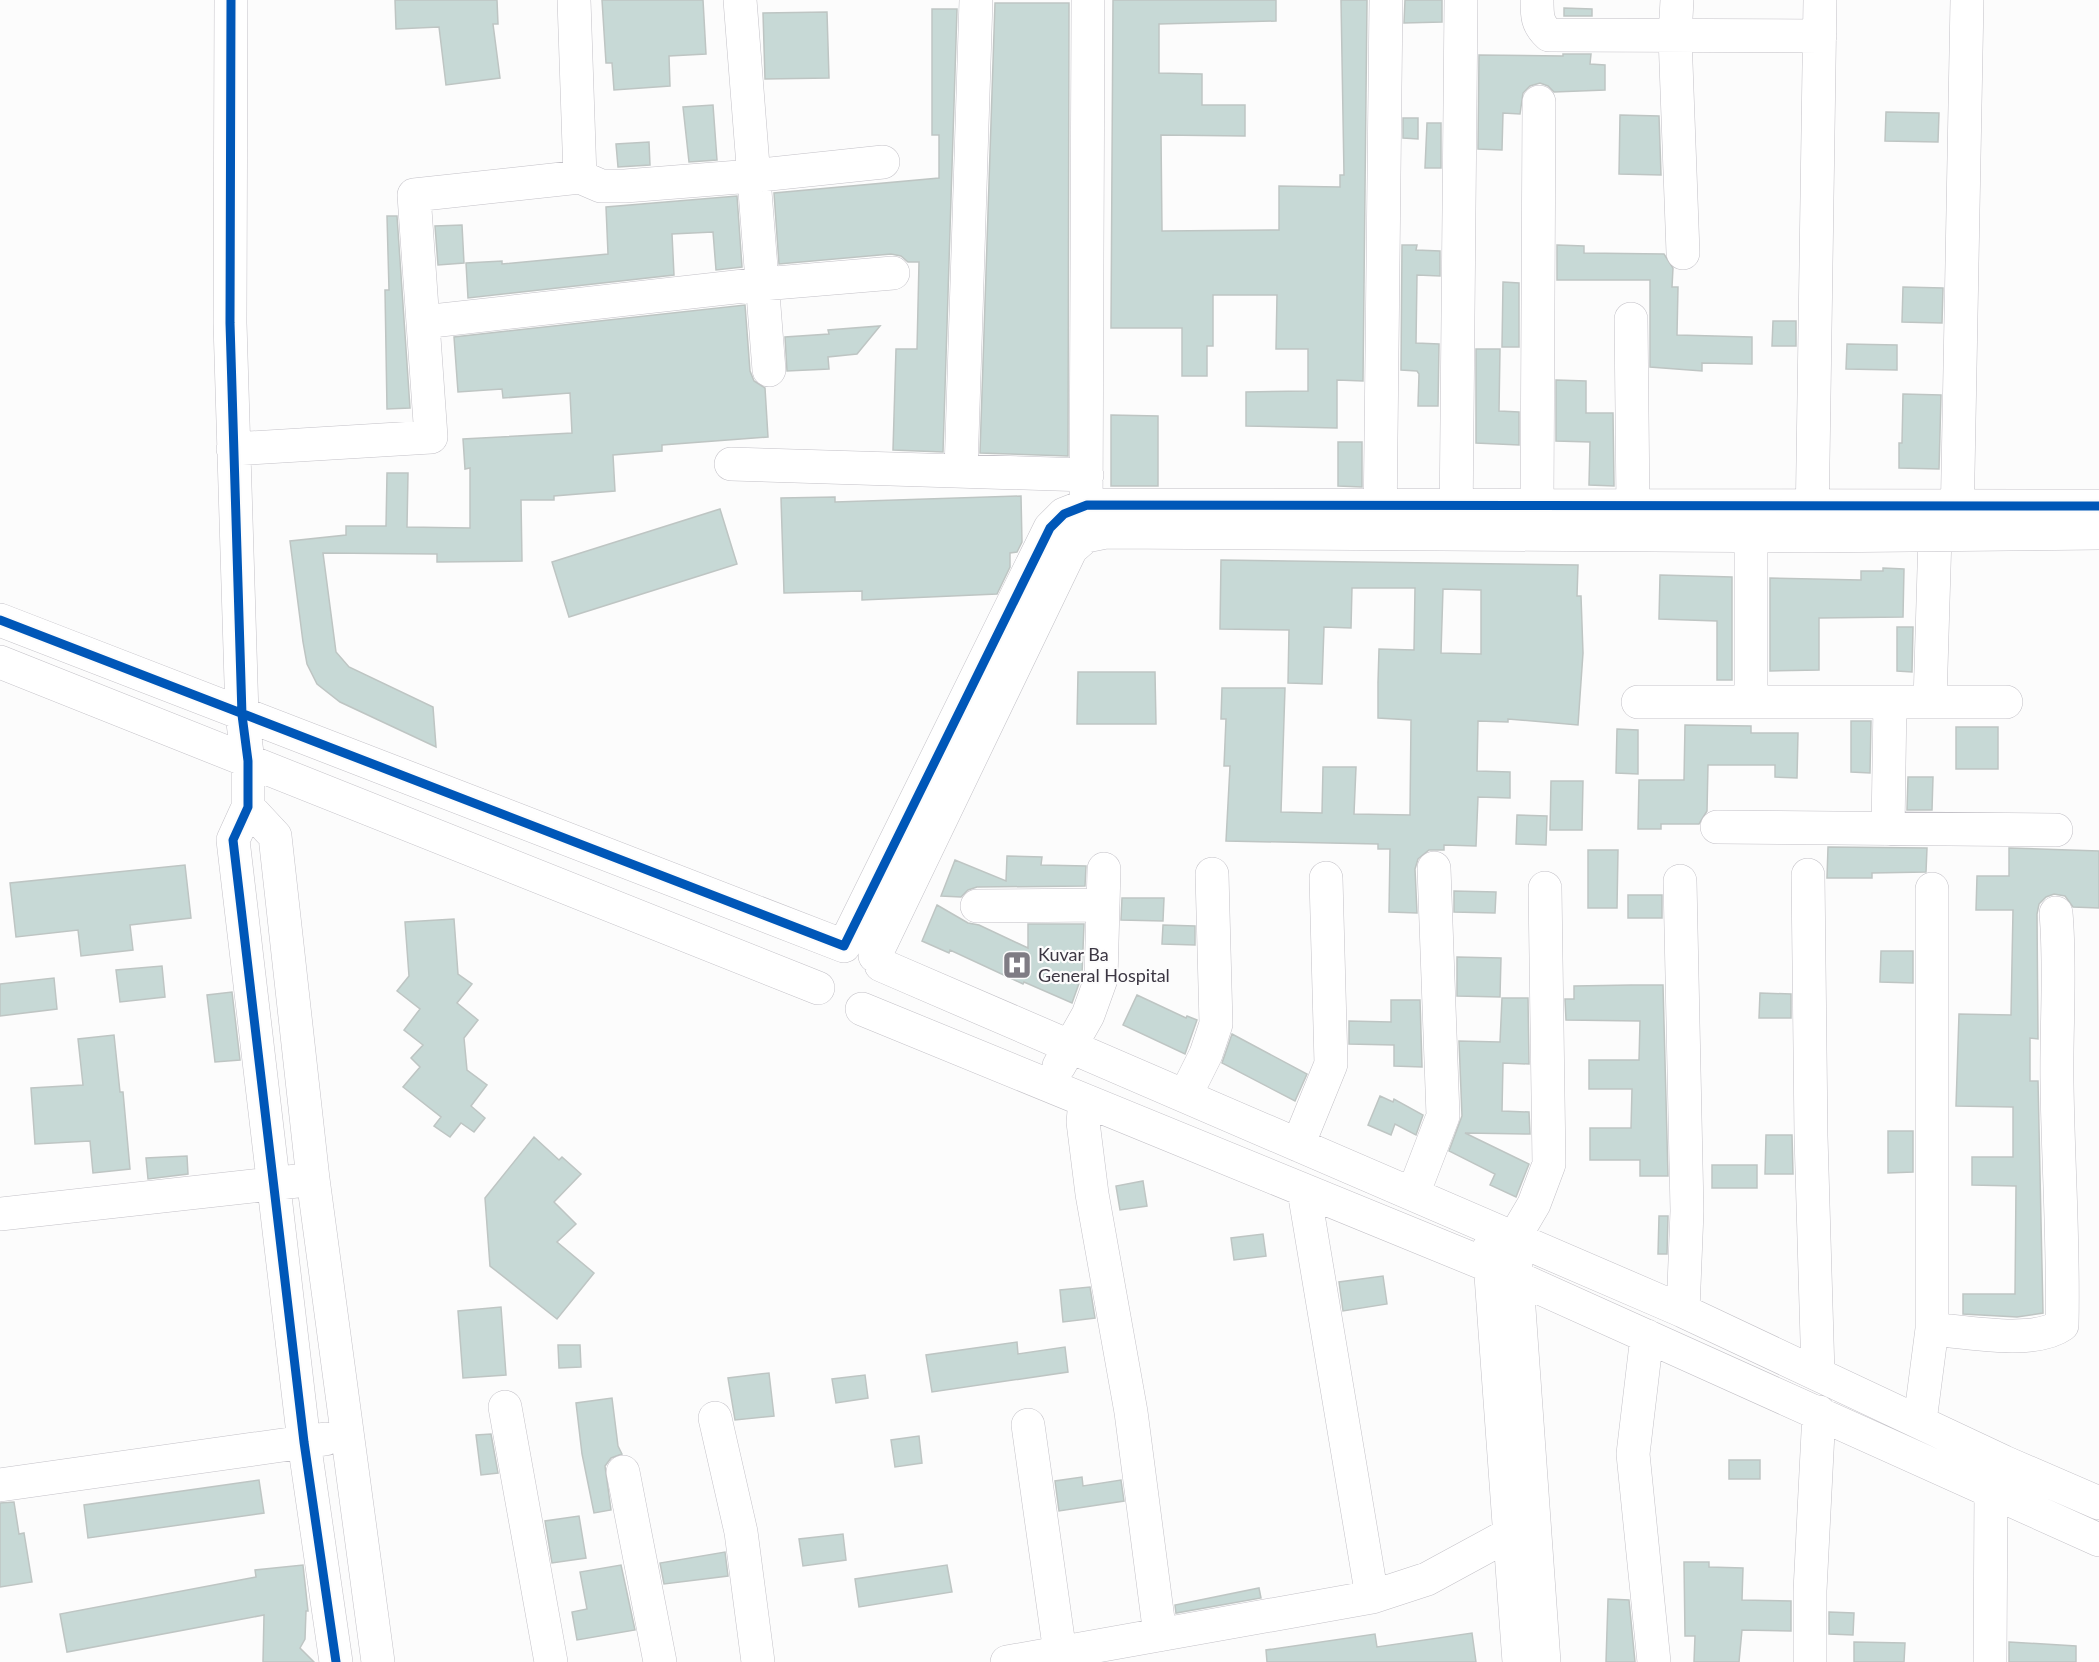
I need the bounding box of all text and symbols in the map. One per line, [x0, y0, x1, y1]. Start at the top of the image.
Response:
place label: Kuvar Ba General Hospital [1038, 943, 1170, 986]
hospital icon: Kuvar Ba General Hospital [1001, 949, 1033, 981]

